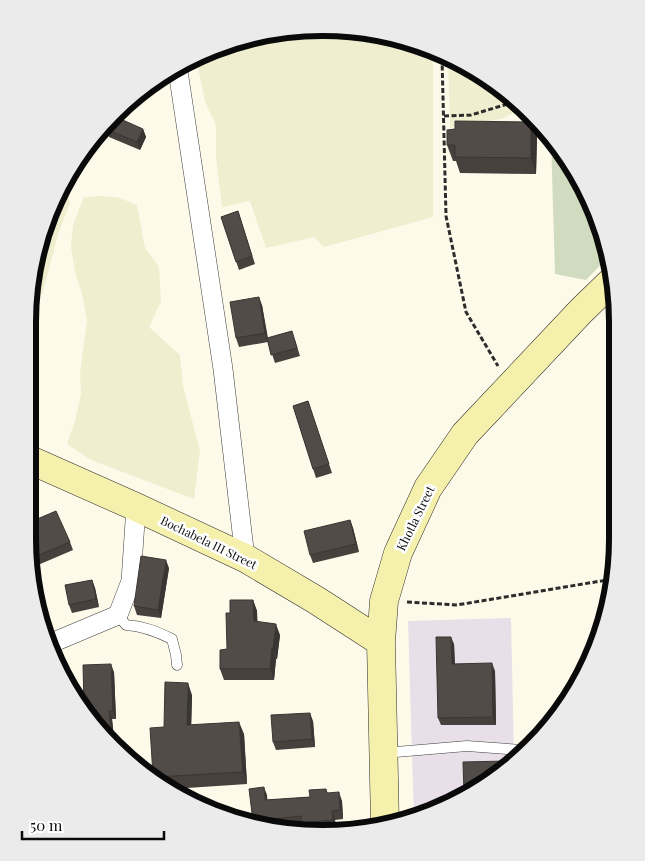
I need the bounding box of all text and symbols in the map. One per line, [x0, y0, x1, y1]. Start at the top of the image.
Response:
street label: Khotla Street [392, 482, 438, 553]
street label: Bochabela III Street [158, 512, 261, 573]
scale bar [22, 808, 165, 840]
text: 50 m [30, 815, 63, 835]

